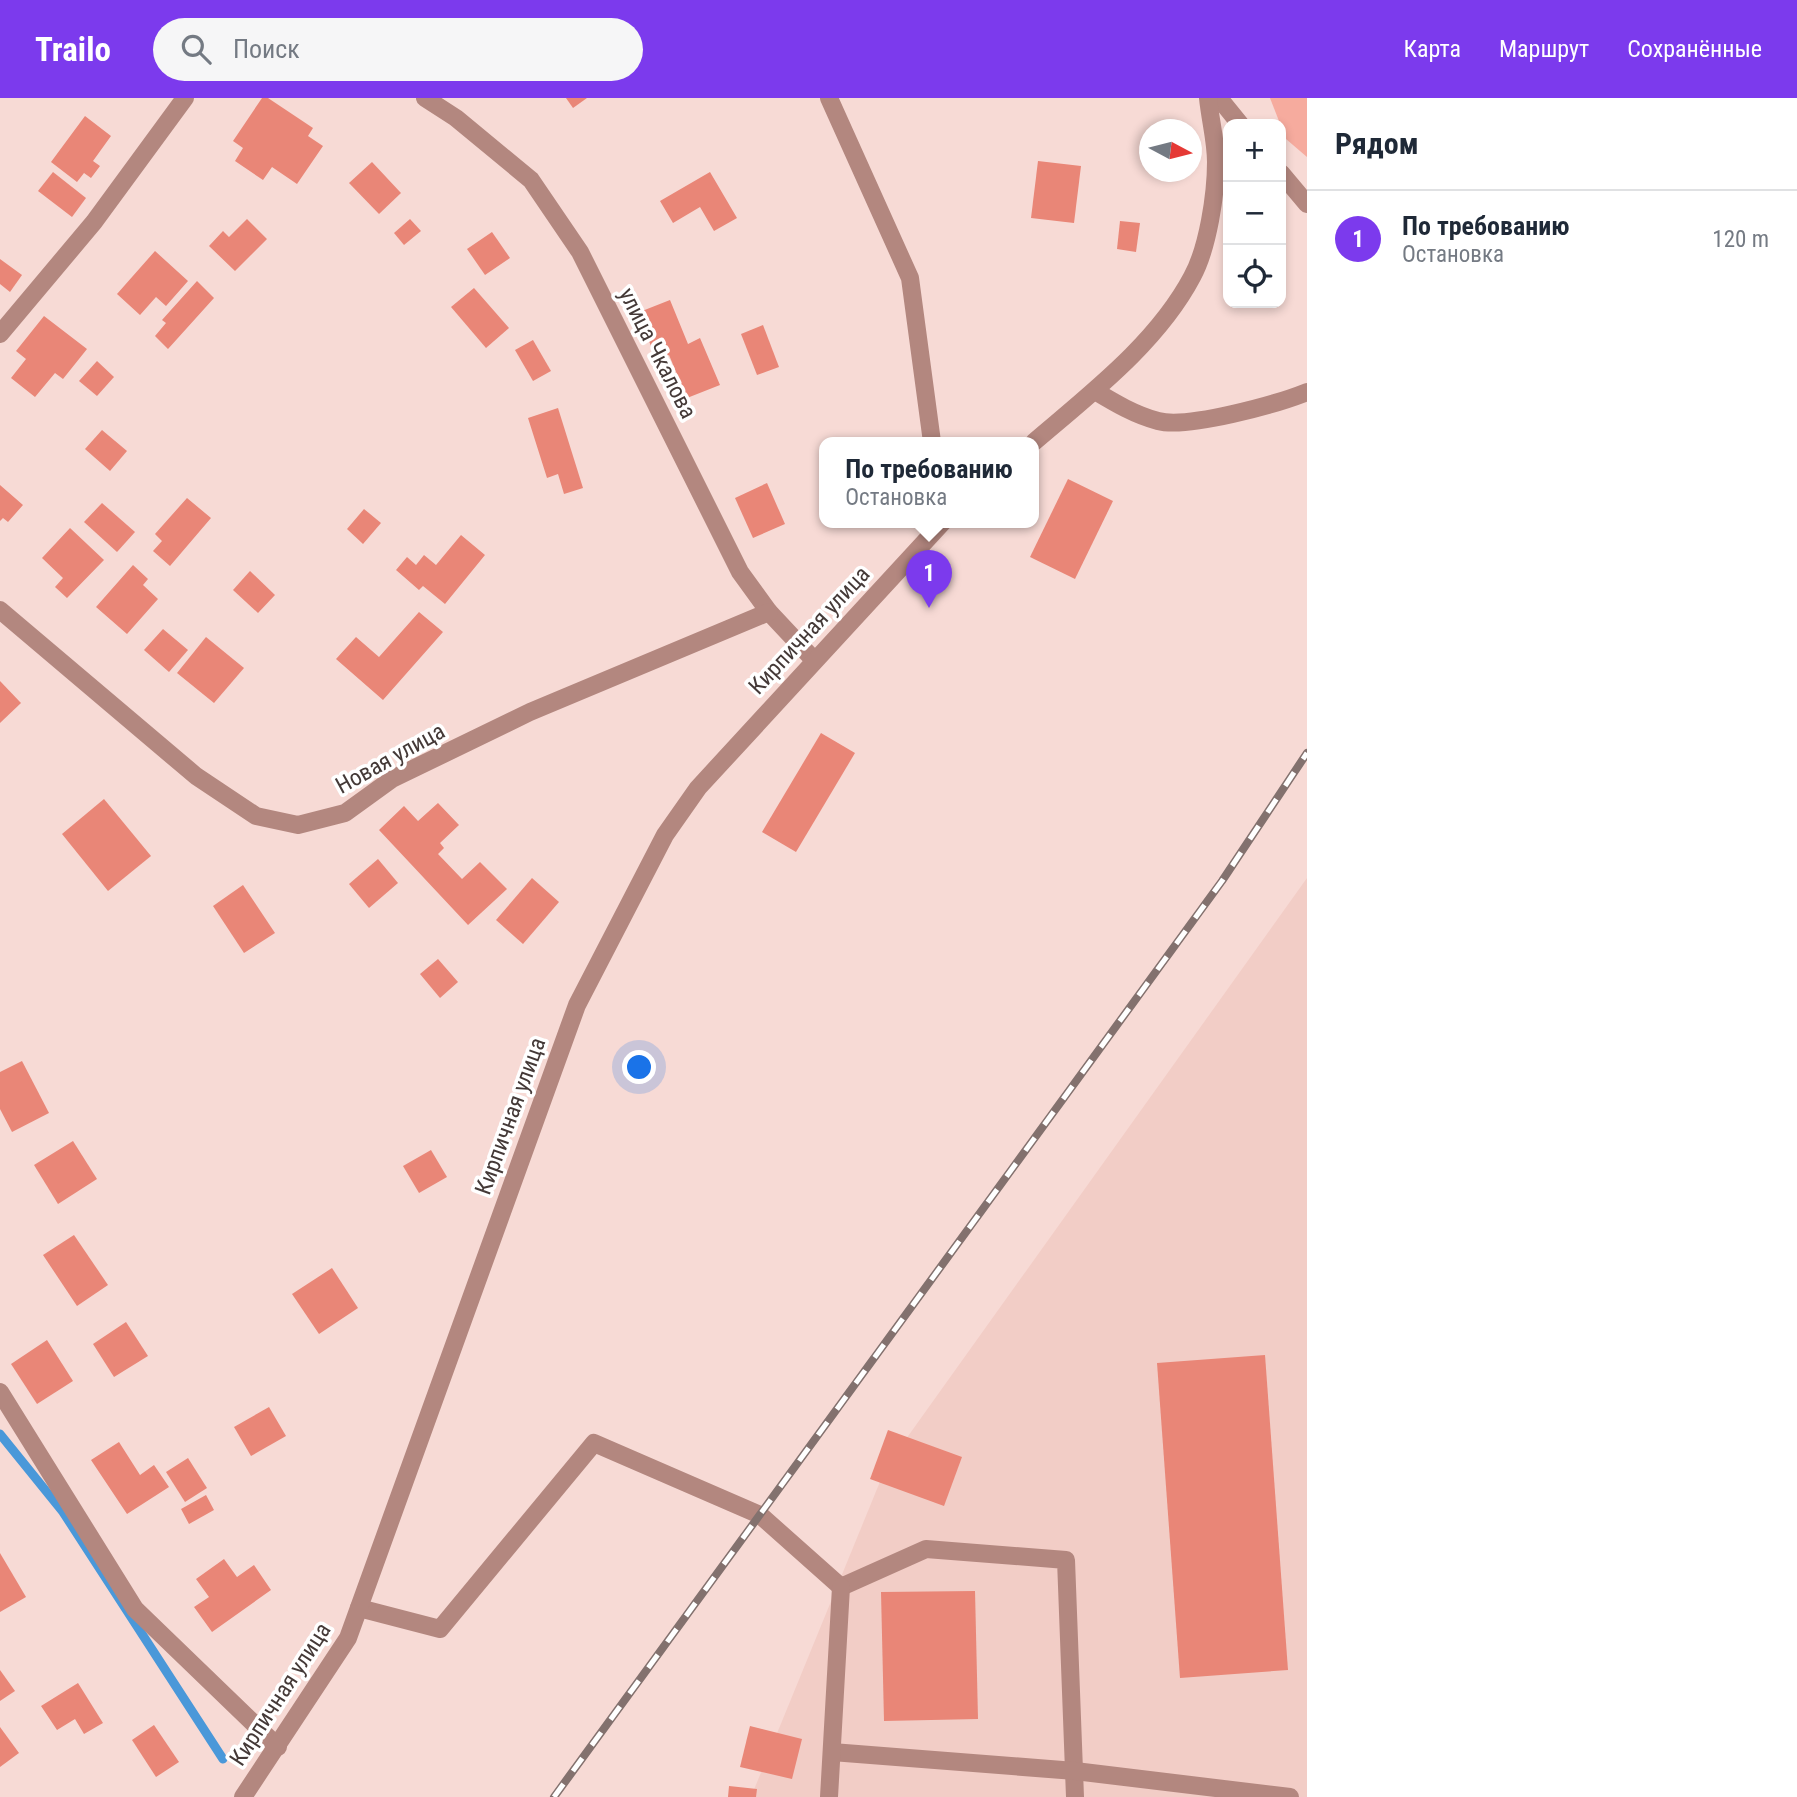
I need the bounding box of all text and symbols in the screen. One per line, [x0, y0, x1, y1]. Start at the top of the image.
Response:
search box [153, 18, 643, 81]
text: Trailo [35, 30, 111, 69]
icon: search [177, 30, 215, 68]
text: Поиск [233, 34, 300, 64]
text: Карта [1404, 35, 1461, 63]
text: Маршрут [1499, 35, 1589, 63]
text: Сохранённые [1627, 35, 1762, 63]
north arrow [1139, 119, 1202, 182]
map controls [1223, 119, 1286, 308]
button: + [1223, 119, 1286, 182]
text: Рядом [1335, 126, 1419, 161]
button: − [1223, 182, 1286, 245]
text: По требованию [1402, 211, 1569, 241]
text: 1 [1352, 226, 1364, 253]
text: 120 m [1712, 226, 1769, 253]
text: Остановка [1402, 241, 1504, 268]
button: locate [1223, 245, 1286, 308]
street label: улица Чкалова [613, 284, 702, 423]
popup [819, 437, 1039, 528]
text: По требованию [845, 454, 1013, 484]
text: Остановка [845, 484, 947, 511]
pin: 1 [906, 550, 952, 608]
street label: Кирпичная улица [743, 561, 875, 700]
street label: Новая улица [331, 717, 449, 799]
street label: Кирпичная улица [470, 1034, 551, 1198]
your location [622, 1050, 656, 1084]
street label: Кирпичная улица [224, 1618, 337, 1771]

